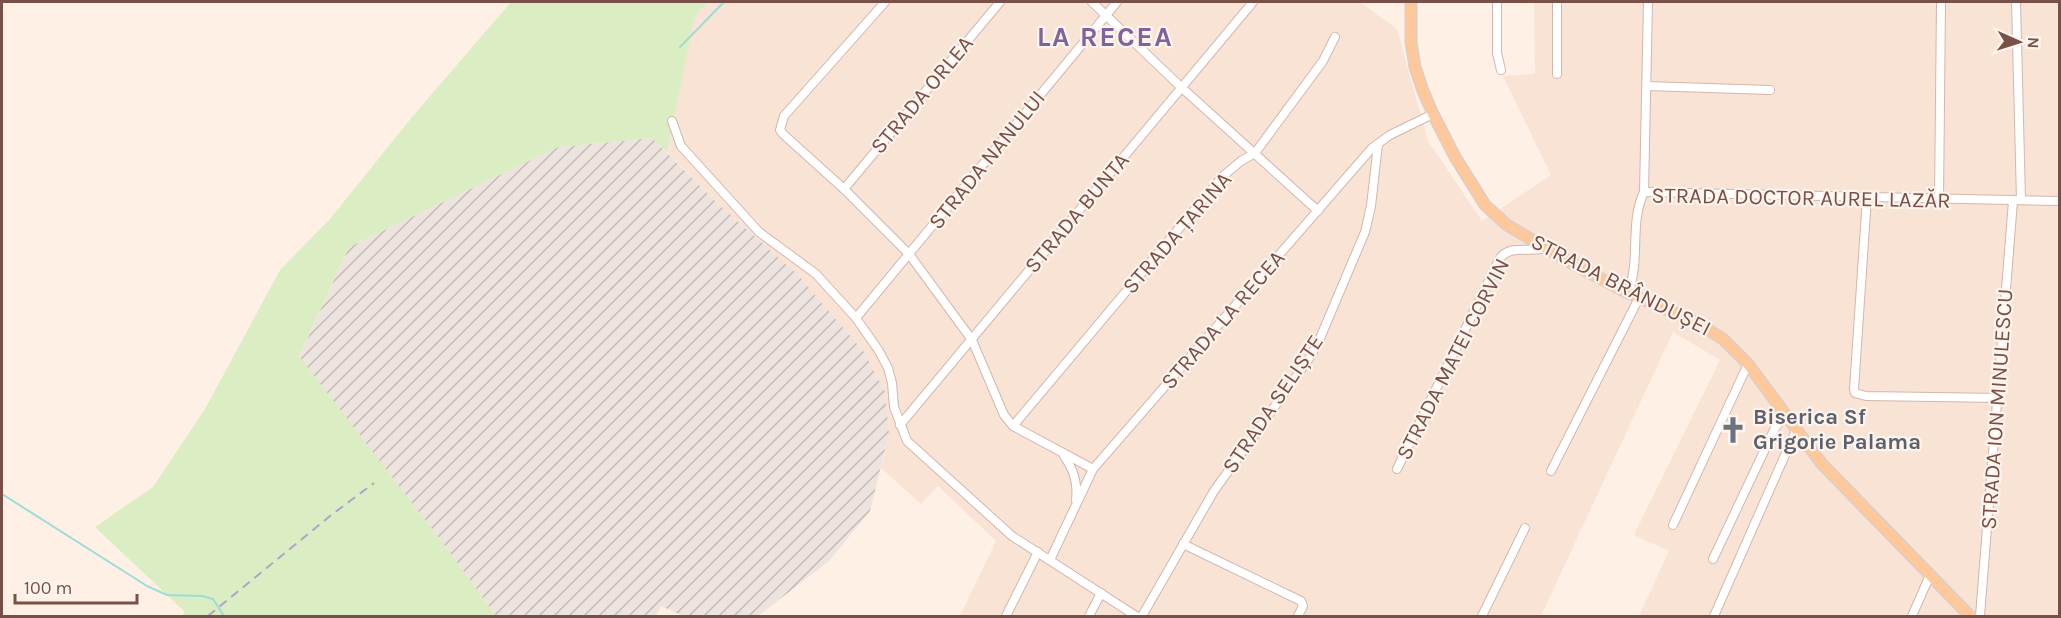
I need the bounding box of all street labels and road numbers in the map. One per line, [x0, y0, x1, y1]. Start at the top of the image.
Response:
street label: STRADA ORLEA [865, 31, 979, 159]
street label: STRADA NANULUI [923, 85, 1051, 235]
street label: STRADA BUNTA [1019, 147, 1135, 278]
street label: STRADA ȚARINA [1117, 167, 1237, 299]
street label: STRADA DOCTOR AUREL LAZĂR [1651, 182, 1951, 214]
street label: STRADA BRÂNDUȘEI [1527, 228, 1715, 342]
street label: STRADA LA RECEA [1156, 245, 1291, 395]
street label: STRADA MATEI CORVIN [1391, 254, 1515, 464]
street label: STRADA ION MINULESCU [1976, 288, 2018, 530]
street label: STRADA SELIȘTE [1217, 330, 1329, 478]

